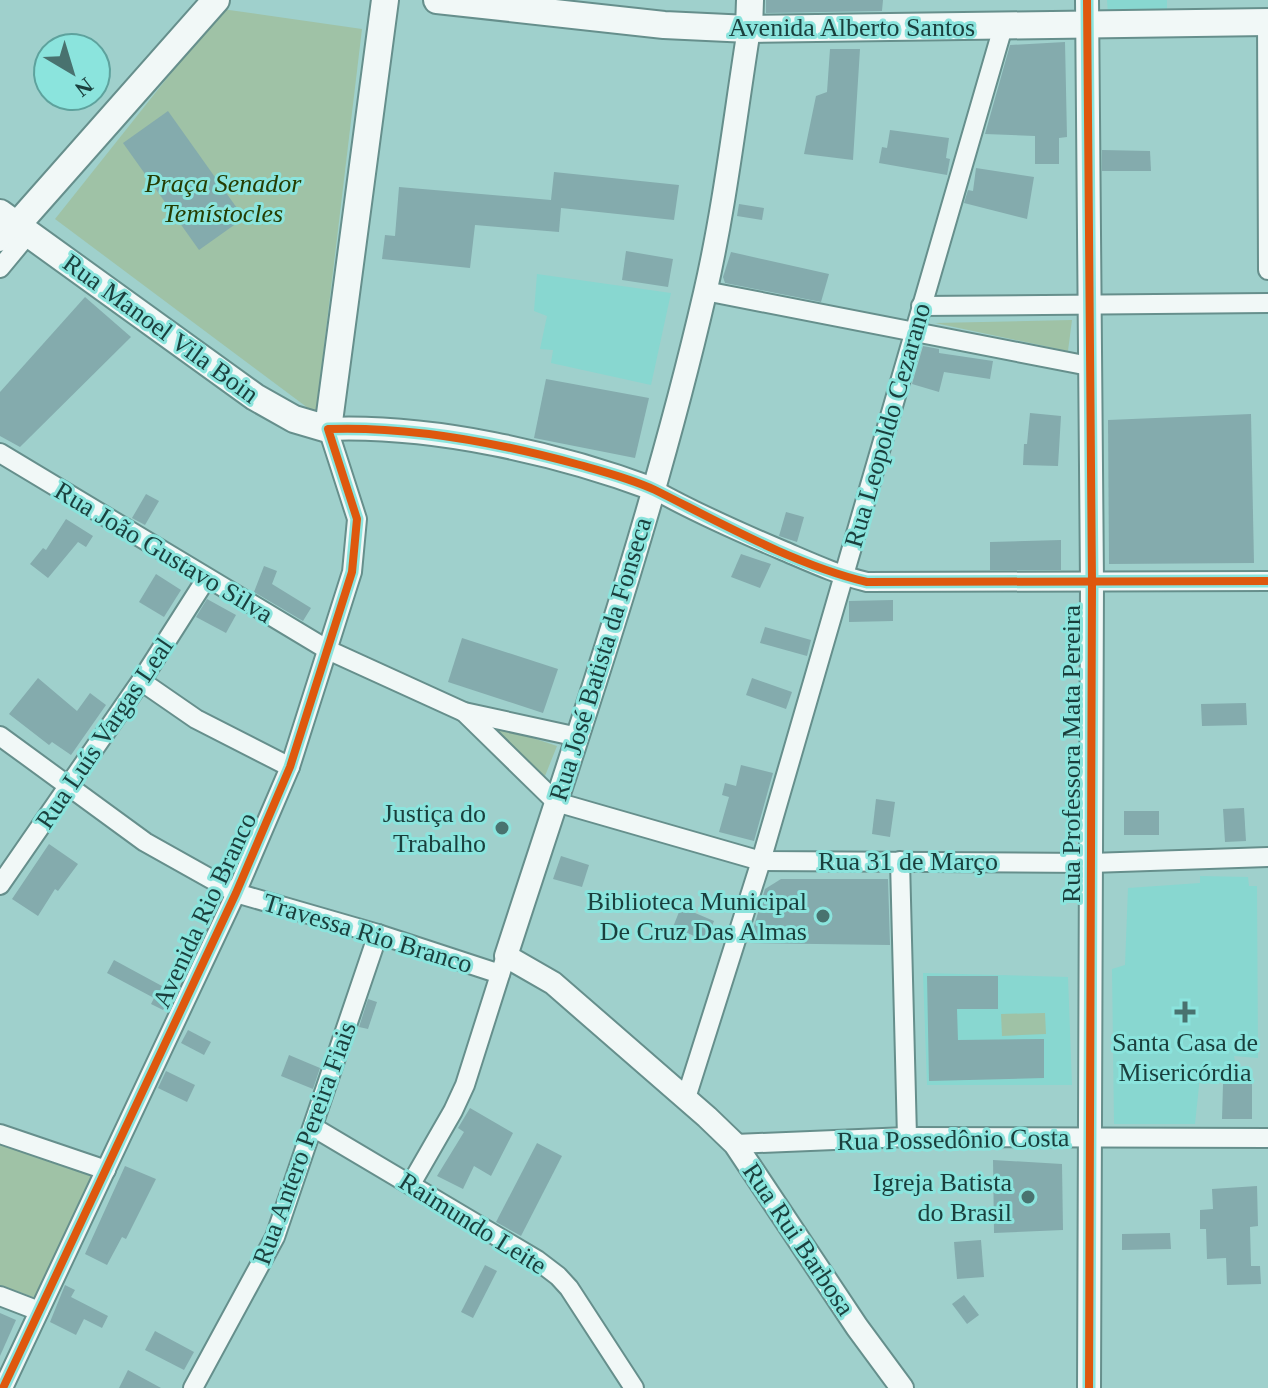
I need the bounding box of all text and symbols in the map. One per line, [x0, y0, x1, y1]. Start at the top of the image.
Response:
street label: Avenida Alberto Santos [729, 13, 975, 42]
north arrow [32, 32, 112, 112]
text: N [70, 73, 98, 102]
park label: Praça Senador Temístocles [144, 169, 302, 228]
street label: Rua Manoel Vila Boin [57, 248, 264, 409]
street label: Rua Leopoldo Cezarano [839, 300, 936, 551]
street label: Rua João Gustavo Silva [49, 476, 278, 629]
street label: Rua José Batista da Fonseca [544, 514, 658, 804]
street label: Rua Professora Mata Pereira [1057, 604, 1086, 903]
street label: Rua Luís Vargas Leal [30, 632, 179, 834]
place label: Justiça do Trabalho [383, 799, 486, 858]
street label: Avenida Rio Branco [147, 808, 262, 1012]
marker: Justiça do Trabalho [493, 819, 511, 837]
street label: Rua 31 de Março [818, 847, 998, 876]
place label: Biblioteca Municipal De Cruz Das Almas [587, 887, 807, 946]
street label: Travessa Rio Branco [260, 888, 476, 979]
marker: Biblioteca Municipal De Cruz Das Almas [814, 907, 832, 925]
marker: Santa Casa de Misericórdia [1174, 1001, 1196, 1023]
street label: Rua Antero Pereira Fiais [247, 1018, 362, 1269]
place label: Santa Casa de Misericórdia [1112, 1028, 1258, 1087]
street label: Rua Possedônio Costa [836, 1123, 1070, 1156]
street label: Rua Rui Barbosa [737, 1158, 861, 1321]
street label: Raimundo Leite [394, 1167, 552, 1280]
place label: Igreja Batista do Brasil [873, 1168, 1012, 1227]
marker: Igreja Batista do Brasil [1019, 1188, 1037, 1206]

